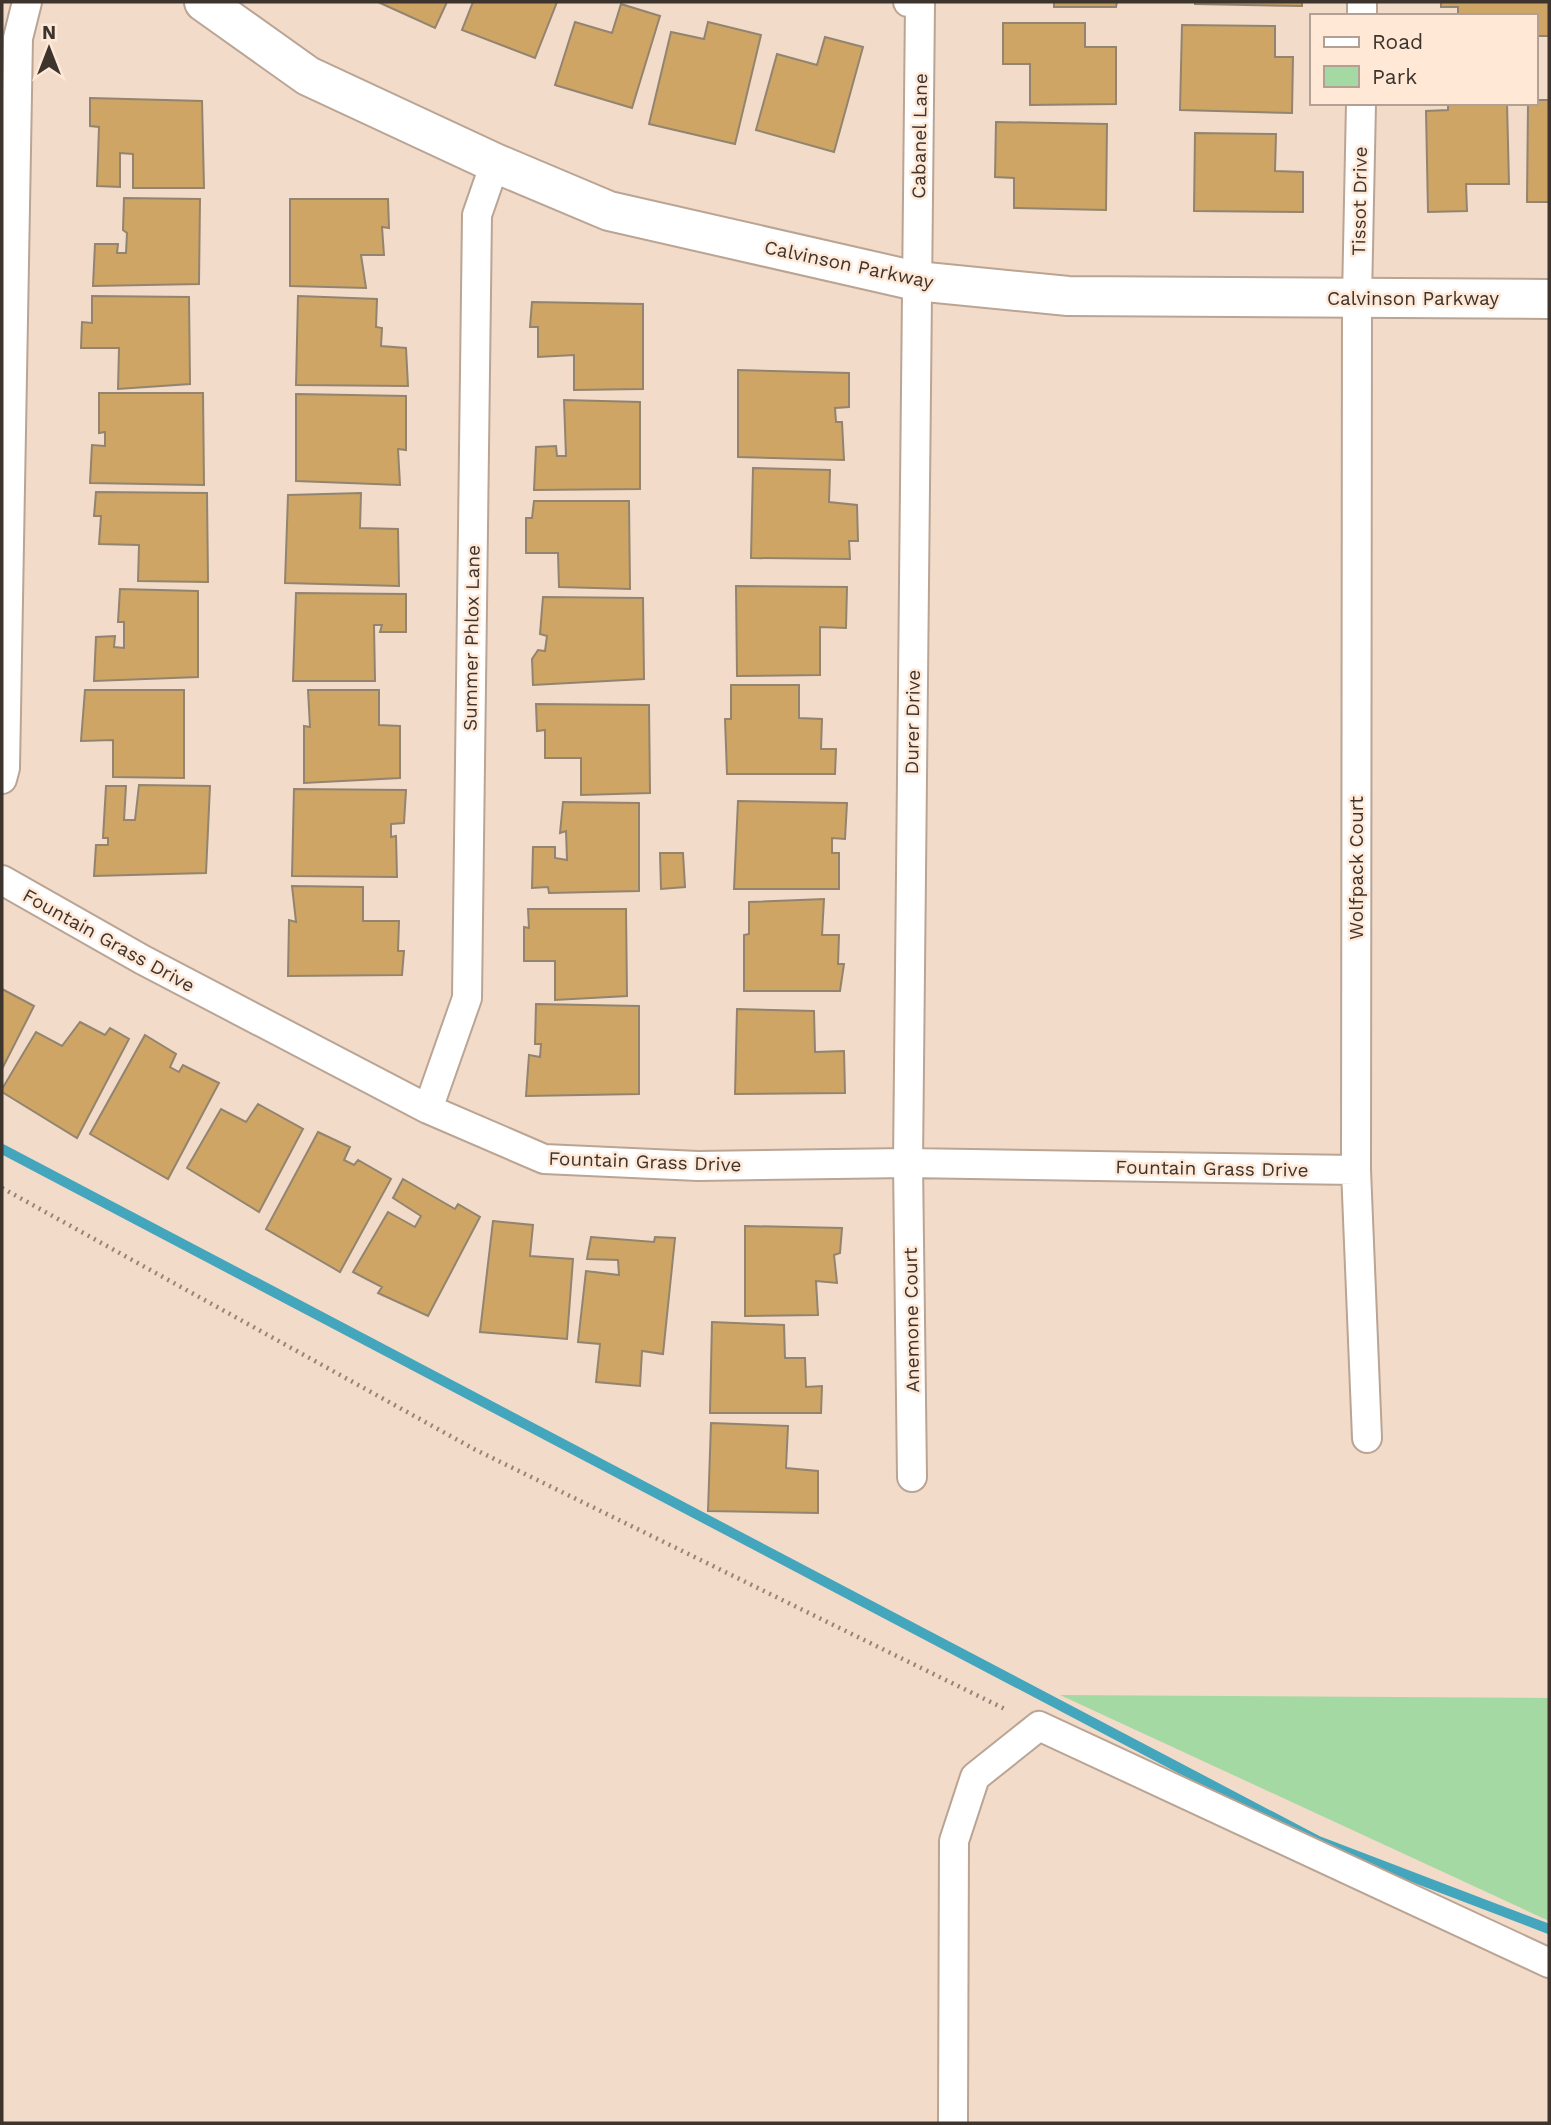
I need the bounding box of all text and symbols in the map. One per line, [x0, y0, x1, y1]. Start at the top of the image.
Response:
north arrow [14, 14, 84, 84]
legend [1310, 14, 1537, 105]
text: N [42, 21, 56, 44]
text: Road [1372, 29, 1423, 54]
text: Park [1372, 64, 1417, 89]
street label: Cabanel Lane [907, 73, 932, 199]
street label: Tissot Drive [1347, 146, 1372, 256]
street label: Calvinson Parkway [762, 235, 936, 294]
street label: Calvinson Parkway [1327, 287, 1499, 310]
street label: Summer Phlox Lane [458, 545, 485, 731]
street label: Durer Drive [900, 669, 925, 775]
street label: Wolfpack Court [1345, 796, 1368, 940]
street label: Fountain Grass Drive [19, 884, 199, 997]
street label: Fountain Grass Drive [548, 1147, 742, 1176]
street label: Fountain Grass Drive [1115, 1155, 1309, 1182]
street label: Anemone Court [899, 1247, 924, 1393]

